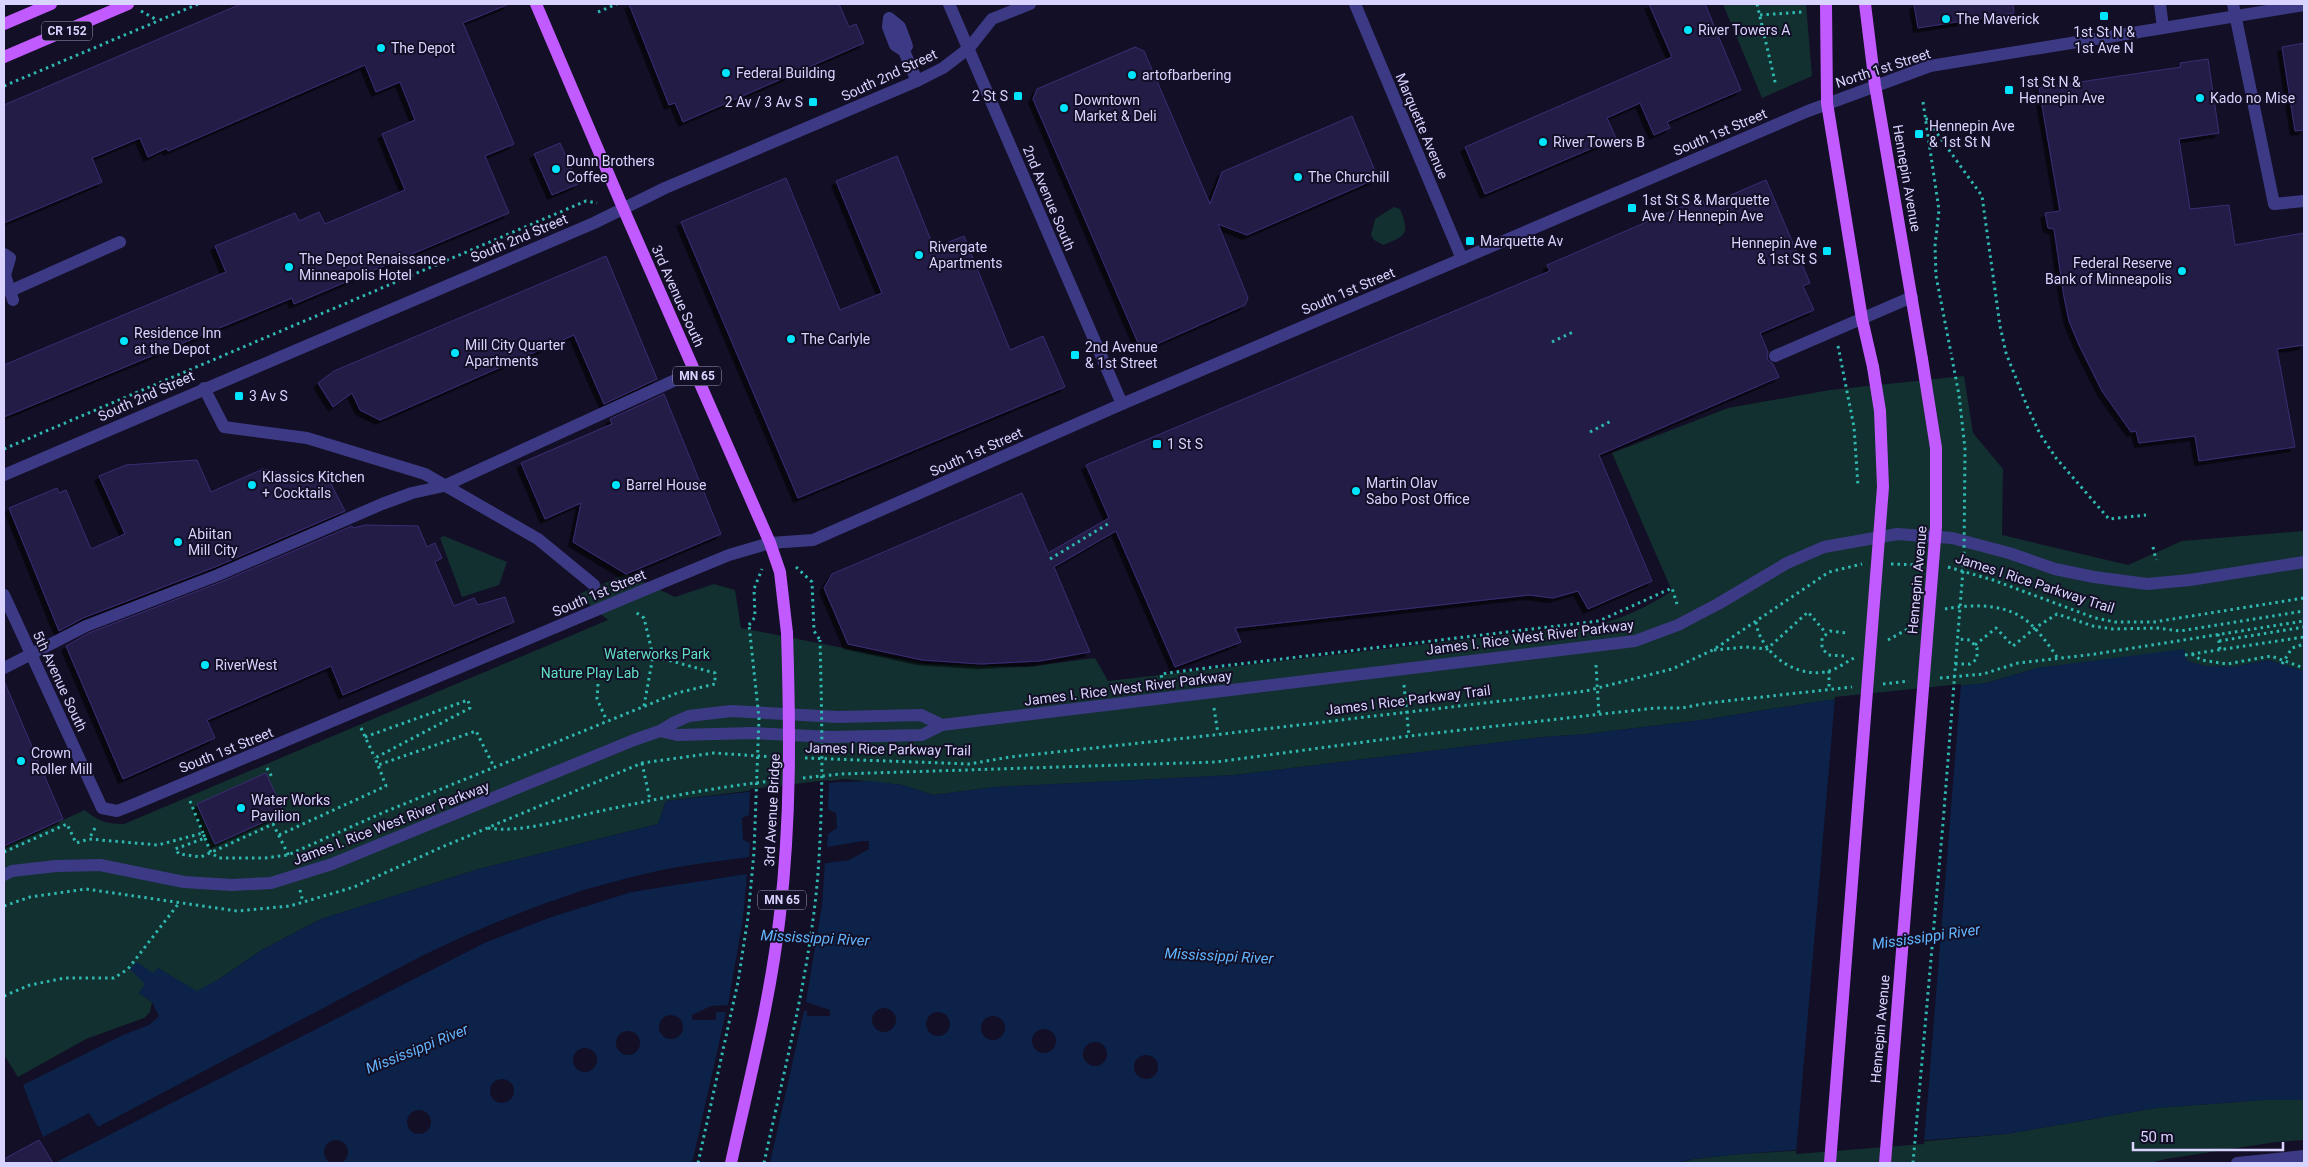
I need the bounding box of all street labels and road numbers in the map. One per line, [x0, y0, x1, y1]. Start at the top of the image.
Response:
road number: CR 152 [42, 22, 92, 40]
street label: North 1st Street [1833, 45, 1933, 91]
street label: South 2nd Street [839, 46, 940, 104]
street label: Marquette Avenue [1392, 71, 1452, 181]
street label: South 1st Street [1671, 105, 1769, 159]
street label: Hennepin Avenue [1890, 123, 1924, 233]
street label: 2nd Avenue South [1020, 143, 1078, 253]
street label: South 2nd Street [468, 210, 570, 266]
street label: 3rd Avenue South [648, 243, 708, 349]
street label: South 1st Street [1299, 264, 1397, 318]
road number: MN 65 [673, 366, 721, 386]
street label: South 2nd Street [95, 367, 197, 424]
street label: South 1st Street [927, 424, 1025, 480]
street label: Hennepin Avenue [1904, 525, 1930, 635]
street label: James I Rice Parkway Trail [1954, 550, 2116, 616]
street label: South 1st Street [550, 566, 648, 620]
street label: James I. Rice West River Parkway [1425, 616, 1635, 658]
street label: 5th Avenue South [30, 628, 90, 734]
street label: James I. Rice West River Parkway [1023, 667, 1233, 709]
street label: James I Rice Parkway Trail [1325, 682, 1491, 718]
street label: South 1st Street [177, 724, 276, 776]
street label: James I Rice Parkway Trail [805, 740, 971, 758]
street label: 3rd Avenue Bridge [761, 753, 783, 867]
street label: James I. Rice West River Parkway [291, 778, 492, 868]
road number: MN 65 [758, 890, 806, 910]
street label: Hennepin Avenue [1867, 974, 1893, 1084]

